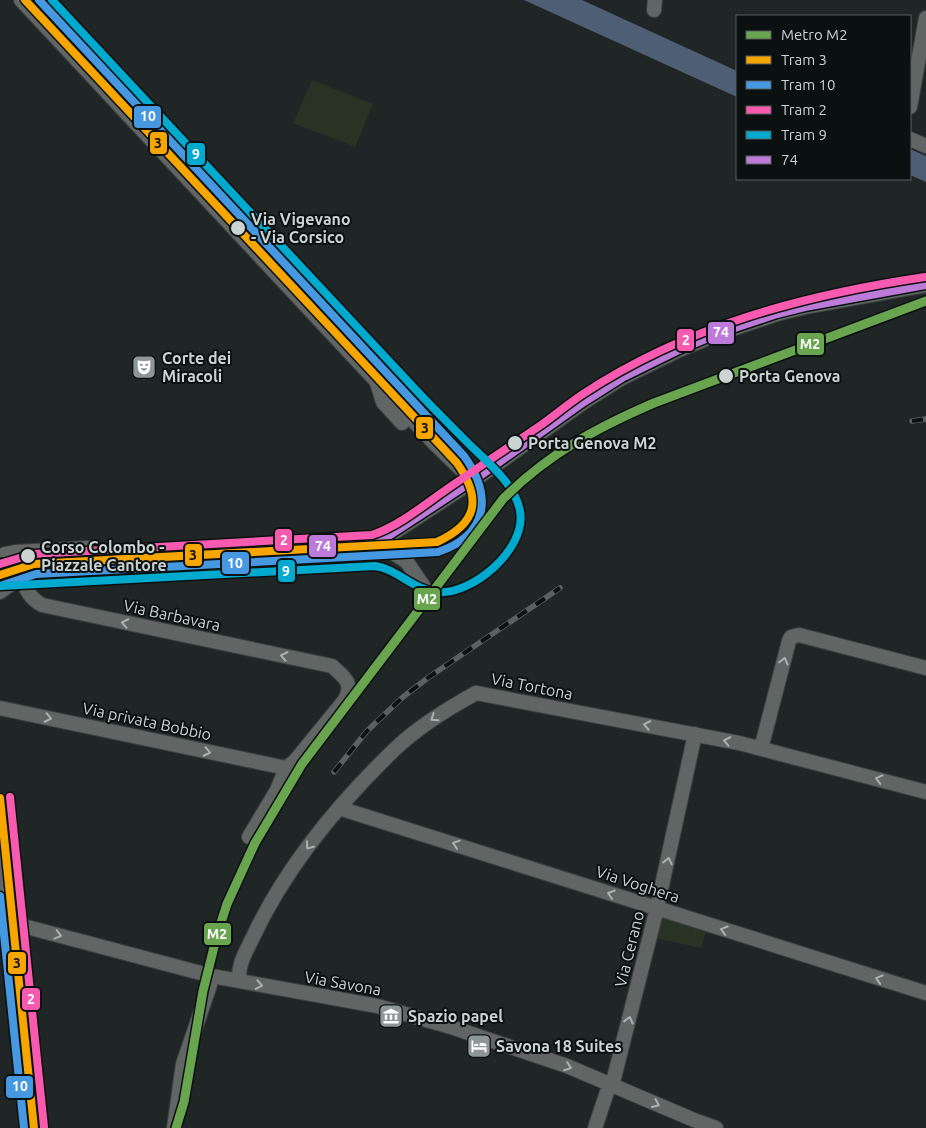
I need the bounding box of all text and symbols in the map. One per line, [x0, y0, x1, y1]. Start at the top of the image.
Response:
legend [736, 15, 911, 180]
text: Metro M2 [781, 26, 848, 43]
text: Tram 3 [781, 51, 827, 68]
text: Tram 10 [781, 76, 836, 93]
text: Tram 2 [781, 101, 827, 118]
line badge: 10 [133, 105, 162, 129]
text: 10 [140, 108, 156, 124]
text: Tram 9 [781, 126, 827, 143]
line badge: 3 [149, 131, 168, 155]
text: 3 [154, 135, 162, 151]
line badge: 9 [186, 142, 206, 166]
text: 9 [192, 146, 200, 162]
text: 74 [781, 151, 798, 168]
place label: Via Vigevano - Via Corsico [251, 210, 351, 246]
marker: Via Vigevano - Via Corsico [229, 219, 247, 237]
line badge: 74 [707, 321, 735, 345]
text: 74 [713, 324, 729, 340]
line badge: 2 [676, 328, 695, 352]
text: 2 [682, 332, 690, 348]
line badge: M2 [796, 332, 825, 356]
text: M2 [800, 336, 820, 352]
place label: Corte dei Miracoli [162, 349, 231, 385]
theatre icon: Corte dei Miracoli [131, 354, 157, 380]
marker: Porta Genova [717, 367, 735, 385]
place label: Porta Genova [739, 367, 840, 385]
line badge: 3 [415, 416, 434, 440]
text: 3 [421, 420, 429, 436]
marker: Porta Genova M2 [506, 434, 524, 452]
place label: Porta Genova M2 [528, 434, 657, 452]
line badge: 2 [274, 528, 293, 552]
text: 2 [280, 532, 288, 548]
line badge: 74 [308, 534, 337, 558]
place label: Corso Colombo - Piazzale Cantore [41, 538, 167, 574]
text: 74 [315, 538, 331, 554]
line badge: 3 [184, 543, 203, 567]
marker: Corso Colombo - Piazzale Cantore [19, 547, 37, 565]
text: 3 [189, 547, 197, 563]
line badge: 10 [221, 551, 250, 575]
text: 10 [227, 555, 243, 571]
line badge: 9 [277, 559, 296, 583]
text: 9 [282, 563, 290, 579]
line badge: M2 [413, 587, 441, 611]
text: M2 [417, 591, 437, 607]
street label: Via Barbavara [122, 596, 222, 634]
one-way arrow [121, 618, 130, 629]
one-way arrow [280, 651, 289, 662]
one-way arrow [778, 657, 788, 665]
street label: Via Tortona [490, 669, 574, 703]
street label: Via privata Bobbio [81, 699, 213, 743]
one-way arrow [43, 712, 52, 723]
one-way arrow [430, 712, 440, 721]
one-way arrow [643, 720, 651, 731]
one-way arrow [723, 736, 732, 747]
one-way arrow [202, 746, 211, 757]
one-way arrow [874, 774, 883, 785]
one-way arrow [306, 840, 314, 849]
one-way arrow [452, 840, 461, 850]
one-way arrow [662, 856, 672, 865]
street label: Via Voghera [594, 862, 682, 906]
one-way arrow [607, 889, 616, 899]
street label: Via Cerano [611, 909, 647, 989]
line badge: M2 [203, 922, 232, 946]
text: M2 [207, 926, 227, 942]
one-way arrow [721, 926, 729, 936]
one-way arrow [54, 929, 63, 940]
line badge: 3 [7, 951, 27, 975]
text: 3 [13, 955, 21, 971]
street label: Via Savona [303, 967, 383, 999]
one-way arrow [876, 974, 884, 984]
one-way arrow [255, 980, 264, 990]
line badge: 2 [21, 987, 41, 1011]
text: 2 [27, 991, 35, 1007]
museum icon: Spazio papel [378, 1003, 404, 1029]
place label: Spazio papel [408, 1007, 503, 1025]
one-way arrow [623, 1016, 633, 1024]
hotel icon: Savona 18 Suites [466, 1033, 492, 1059]
place label: Savona 18 Suites [496, 1037, 622, 1055]
one-way arrow [563, 1061, 572, 1071]
line badge: 10 [5, 1075, 34, 1099]
text: 10 [12, 1078, 28, 1094]
one-way arrow [651, 1097, 660, 1108]

